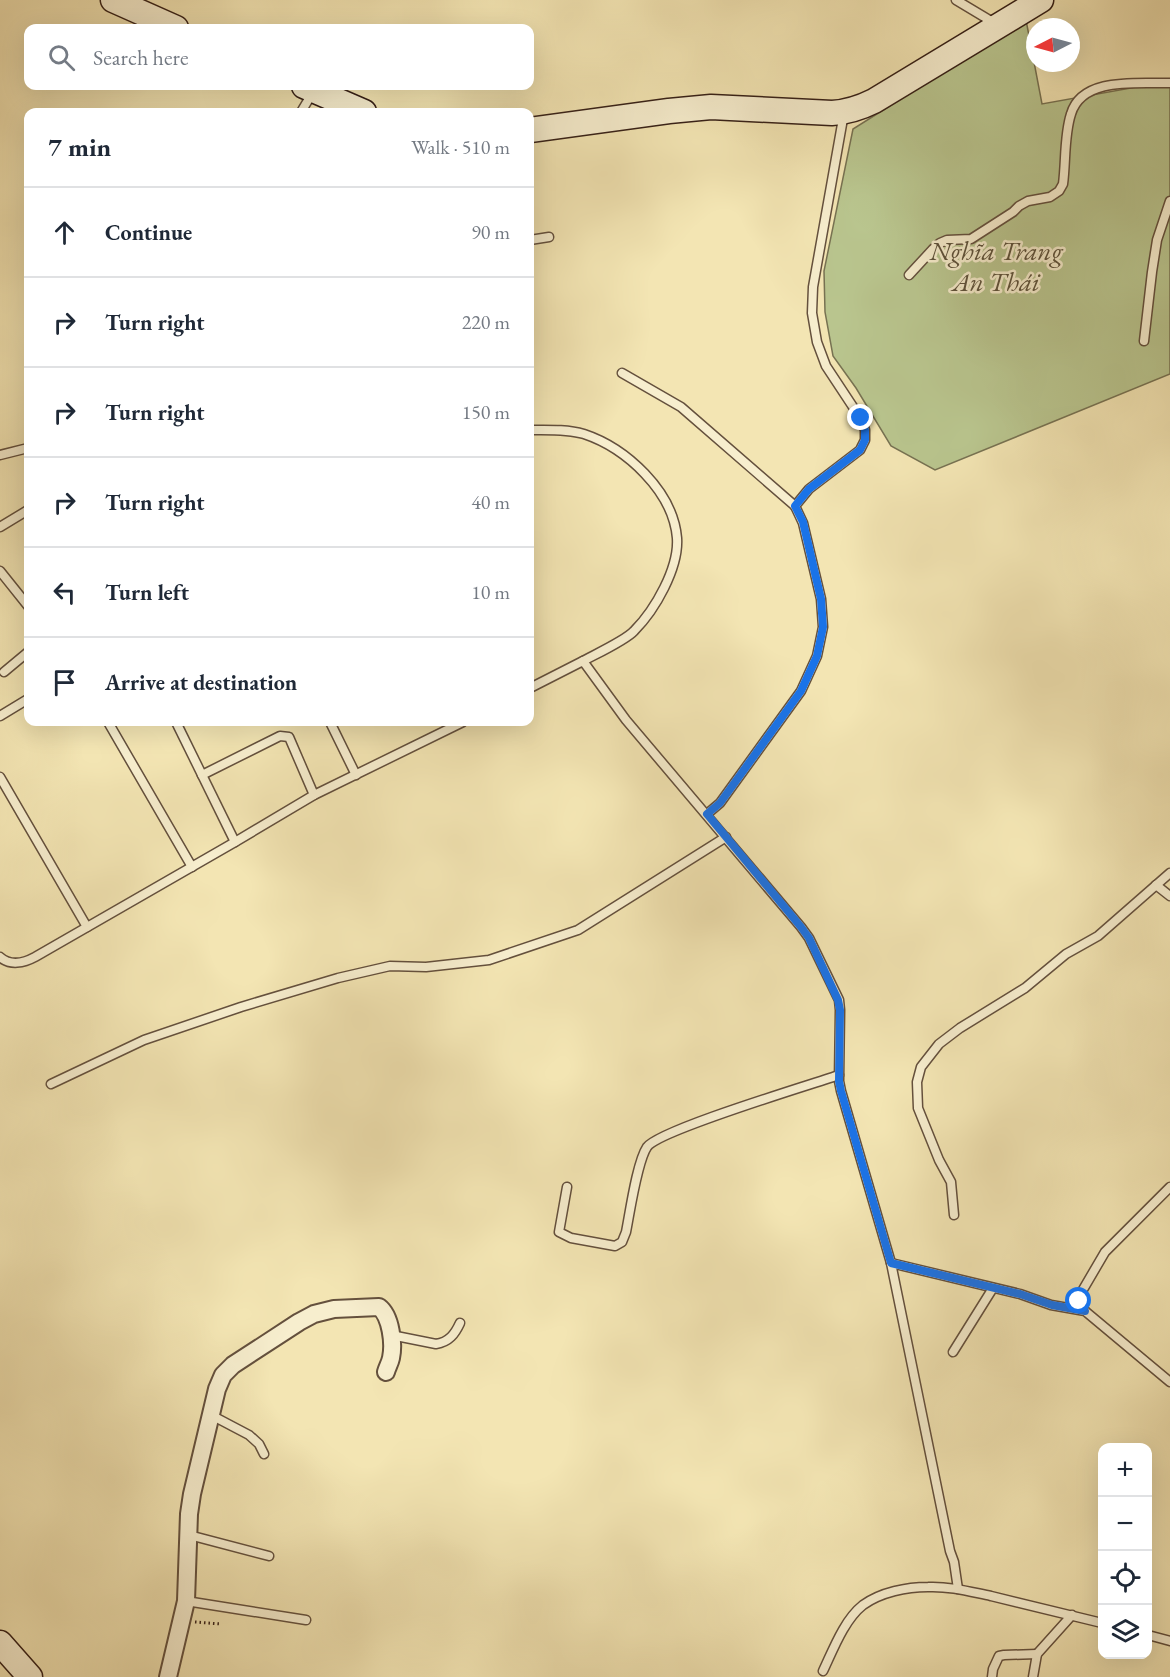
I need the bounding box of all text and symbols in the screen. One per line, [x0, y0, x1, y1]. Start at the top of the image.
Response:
north arrow [1026, 18, 1080, 72]
search box [24, 24, 534, 90]
icon: search [45, 41, 78, 74]
text: Search here [93, 43, 188, 72]
text: 7 min [48, 130, 111, 164]
text: Walk · 510 m [411, 134, 510, 160]
icon: ahead [48, 216, 81, 249]
text: Continue [105, 218, 192, 247]
text: 90 m [471, 219, 510, 245]
park label: Nghĩa Trang An Thái [928, 233, 1063, 299]
icon: right [48, 306, 81, 339]
text: Turn right [105, 308, 204, 337]
text: 220 m [462, 309, 510, 335]
icon: right [48, 396, 81, 429]
text: Turn right [105, 398, 204, 427]
text: 150 m [462, 399, 510, 425]
route end [847, 404, 873, 430]
icon: right [48, 486, 81, 519]
text: Turn right [105, 488, 204, 517]
text: 40 m [471, 489, 510, 515]
icon: left [48, 576, 81, 609]
text: Turn left [105, 578, 189, 607]
text: 10 m [471, 579, 510, 605]
icon: arrive [48, 666, 81, 699]
text: Arrive at destination [105, 668, 297, 697]
route start [1065, 1287, 1091, 1313]
map controls [1098, 1443, 1152, 1659]
button: + [1098, 1443, 1152, 1497]
button: − [1098, 1497, 1152, 1551]
button: locate [1098, 1551, 1152, 1605]
button: layers [1098, 1605, 1152, 1659]

